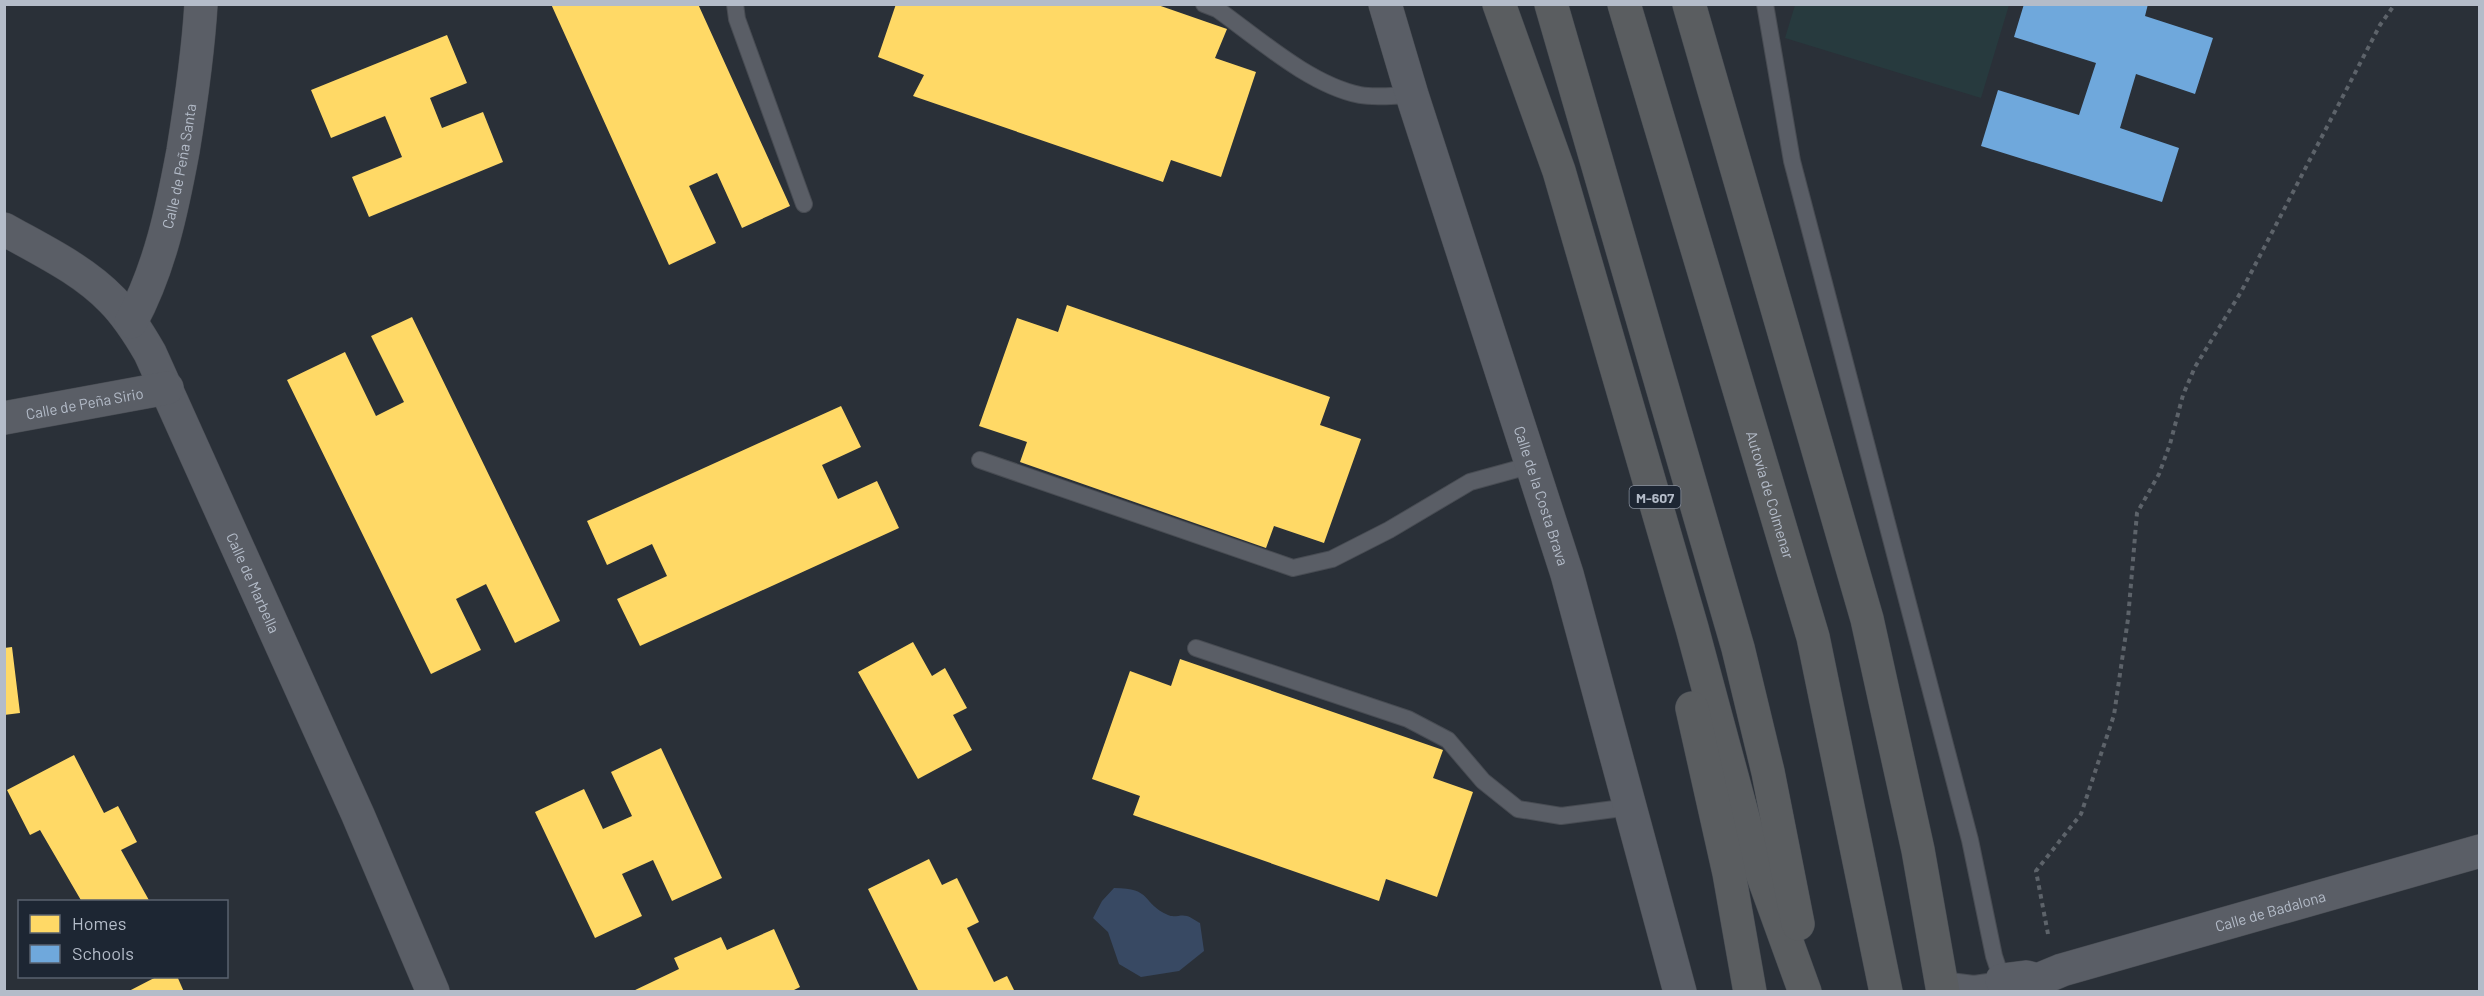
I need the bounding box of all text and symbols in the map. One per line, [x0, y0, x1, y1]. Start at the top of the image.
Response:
street label: Calle de Peña Santa [158, 102, 199, 230]
street label: Calle de Peña Sirio [24, 384, 145, 423]
street label: Calle de la Costa Brava [1511, 424, 1573, 568]
street label: Autovía de Colmenar [1743, 428, 1798, 561]
road number: M-607 [1630, 486, 1680, 508]
street label: Calle de Marbella [223, 530, 284, 636]
street label: Calle de Badalona [2213, 886, 2328, 935]
legend [18, 900, 228, 978]
text: Homes [72, 912, 126, 934]
text: Schools [72, 942, 134, 964]

